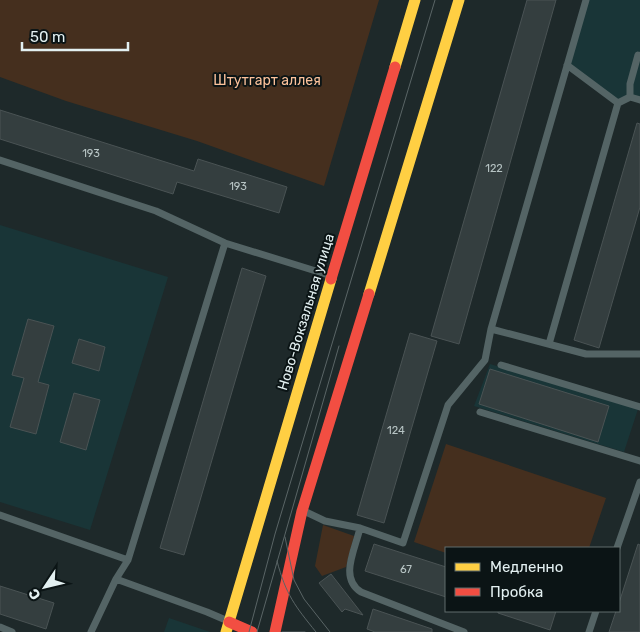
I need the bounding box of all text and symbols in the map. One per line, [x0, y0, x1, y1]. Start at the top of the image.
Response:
scale bar [22, 20, 129, 52]
text: 50 m [30, 28, 65, 46]
park label: Штутгарт аллея [213, 72, 321, 89]
house number: 193 [82, 147, 100, 160]
house number: 122 [485, 162, 503, 175]
house number: 193 [229, 180, 247, 193]
street label: Ново-Вокзальная улица [274, 232, 338, 392]
house number: 124 [387, 424, 405, 437]
legend [445, 547, 620, 612]
text: Медленно [490, 558, 563, 576]
north arrow [20, 562, 70, 612]
house number: 67 [400, 563, 412, 576]
text: Пробка [490, 583, 543, 601]
text: С [25, 585, 45, 603]

